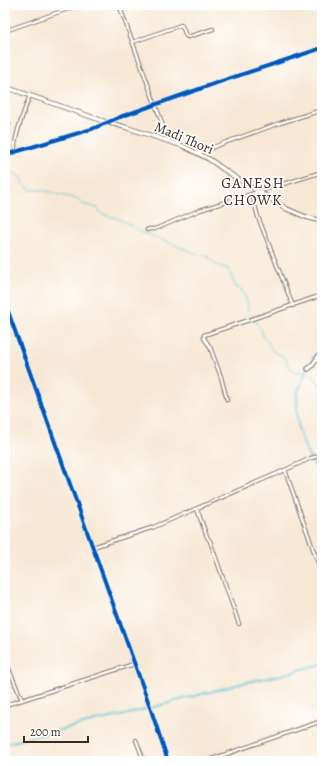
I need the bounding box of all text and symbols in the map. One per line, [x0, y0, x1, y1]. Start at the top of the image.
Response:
street label: Madi Thori [151, 117, 217, 159]
district label: GANESH CHOWK [221, 173, 285, 210]
scale bar [24, 718, 88, 744]
text: 200 m [30, 724, 61, 740]

